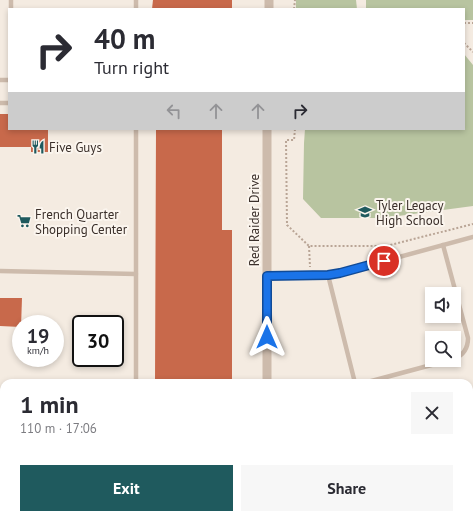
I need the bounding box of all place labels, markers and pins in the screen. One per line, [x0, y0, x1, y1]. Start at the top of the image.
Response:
restaurant icon: Five Guys [30, 139, 46, 155]
place label: Five Guys [49, 139, 102, 156]
place label: Tyler Legacy High School [376, 197, 444, 229]
school or university icon: Tyler Legacy High School [357, 204, 373, 220]
place label: French Quarter Shopping Center [35, 206, 128, 238]
supermarket icon: French Quarter Shopping Center [16, 213, 32, 229]
pin [367, 244, 401, 278]

